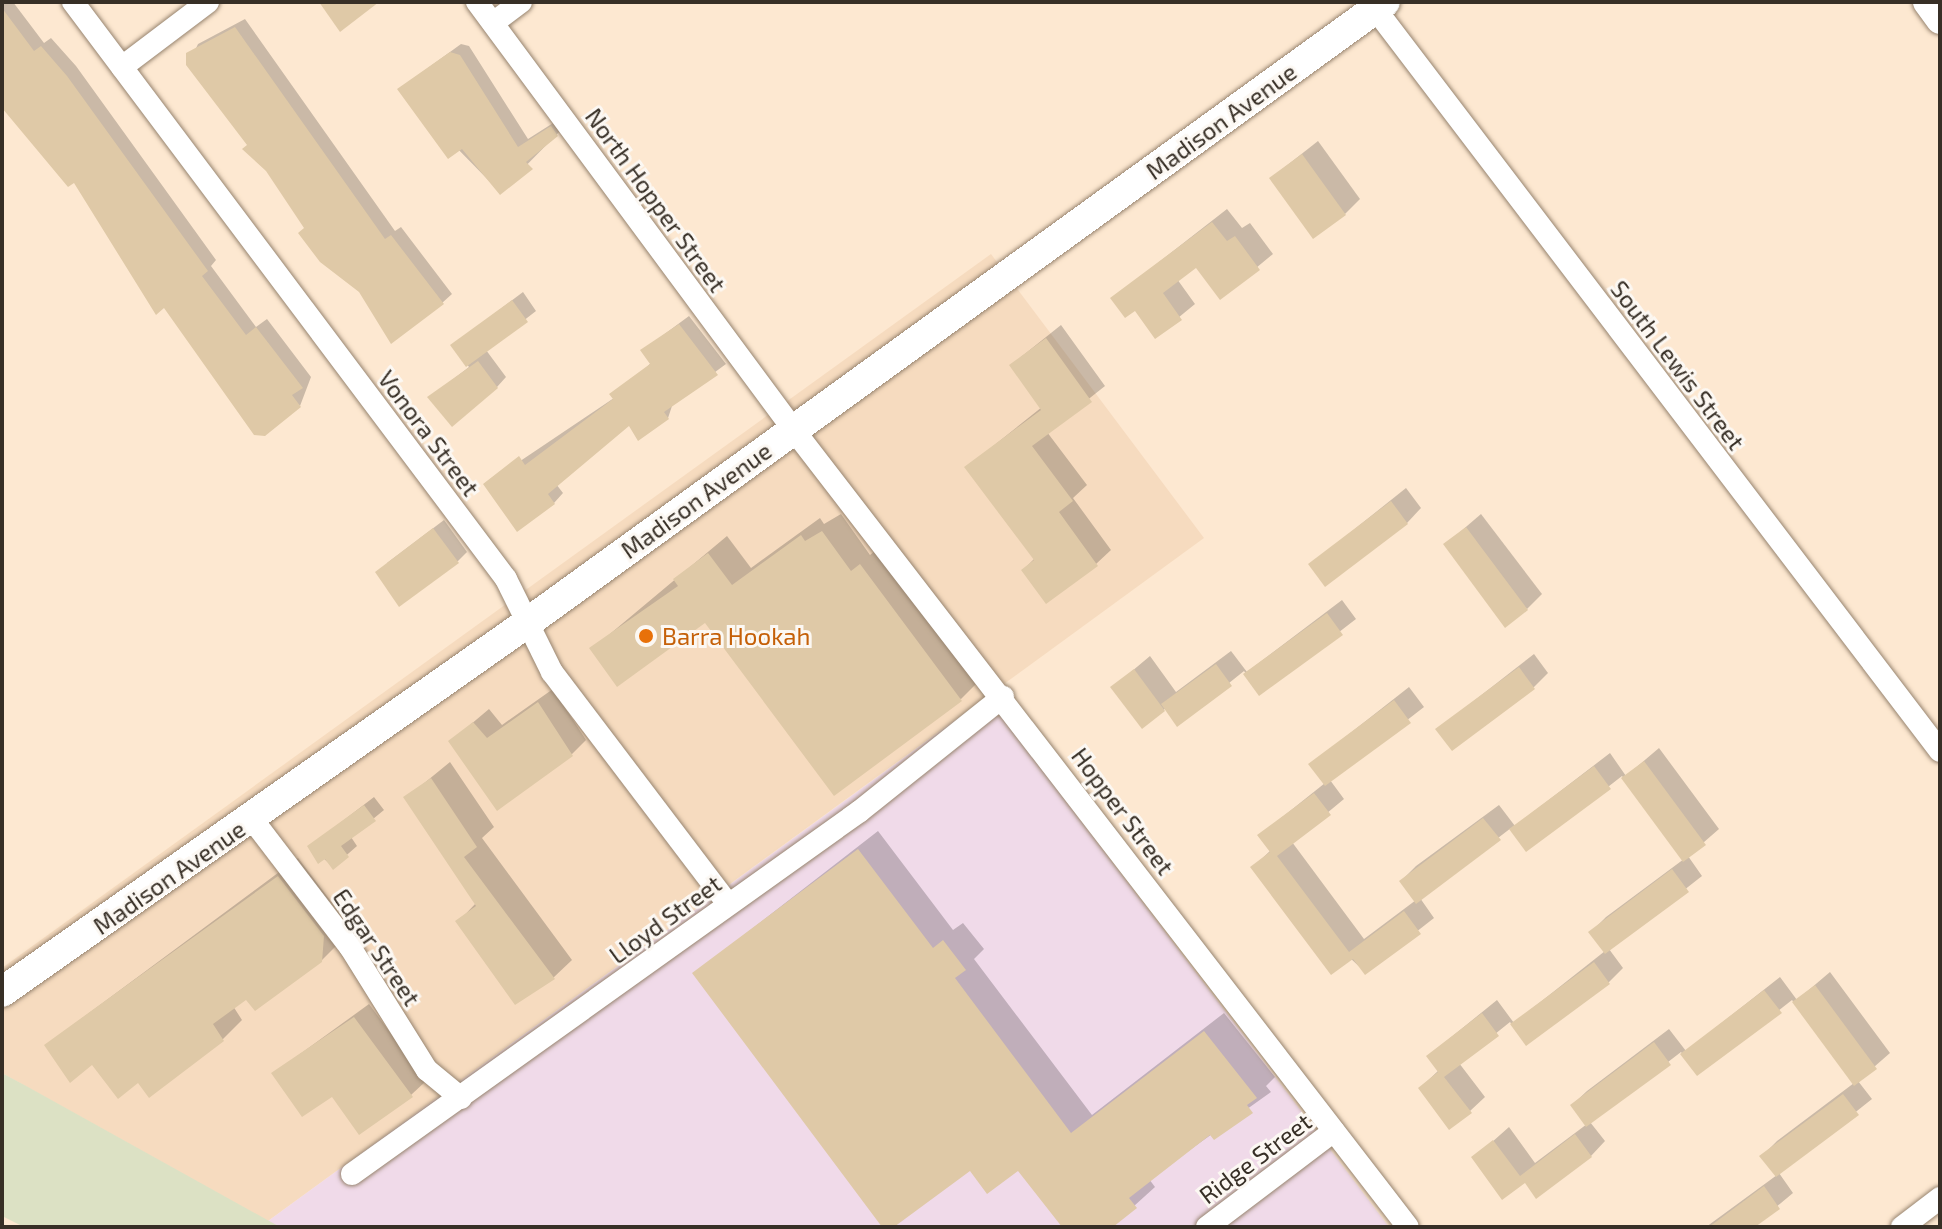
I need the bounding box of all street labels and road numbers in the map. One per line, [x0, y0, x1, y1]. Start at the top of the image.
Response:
street label: Madison Avenue [1140, 57, 1302, 185]
street label: North Hopper Street [579, 102, 733, 298]
street label: South Lewis Street [1605, 275, 1751, 455]
street label: Vonora Street [372, 365, 486, 501]
street label: Madison Avenue [615, 436, 777, 564]
street label: Hopper Street [1066, 742, 1180, 880]
street label: Madison Avenue [87, 814, 251, 940]
street label: Lloyd Street [603, 869, 727, 969]
street label: Edgar Street [327, 883, 427, 1011]
street label: Ridge Street [1193, 1107, 1317, 1209]

